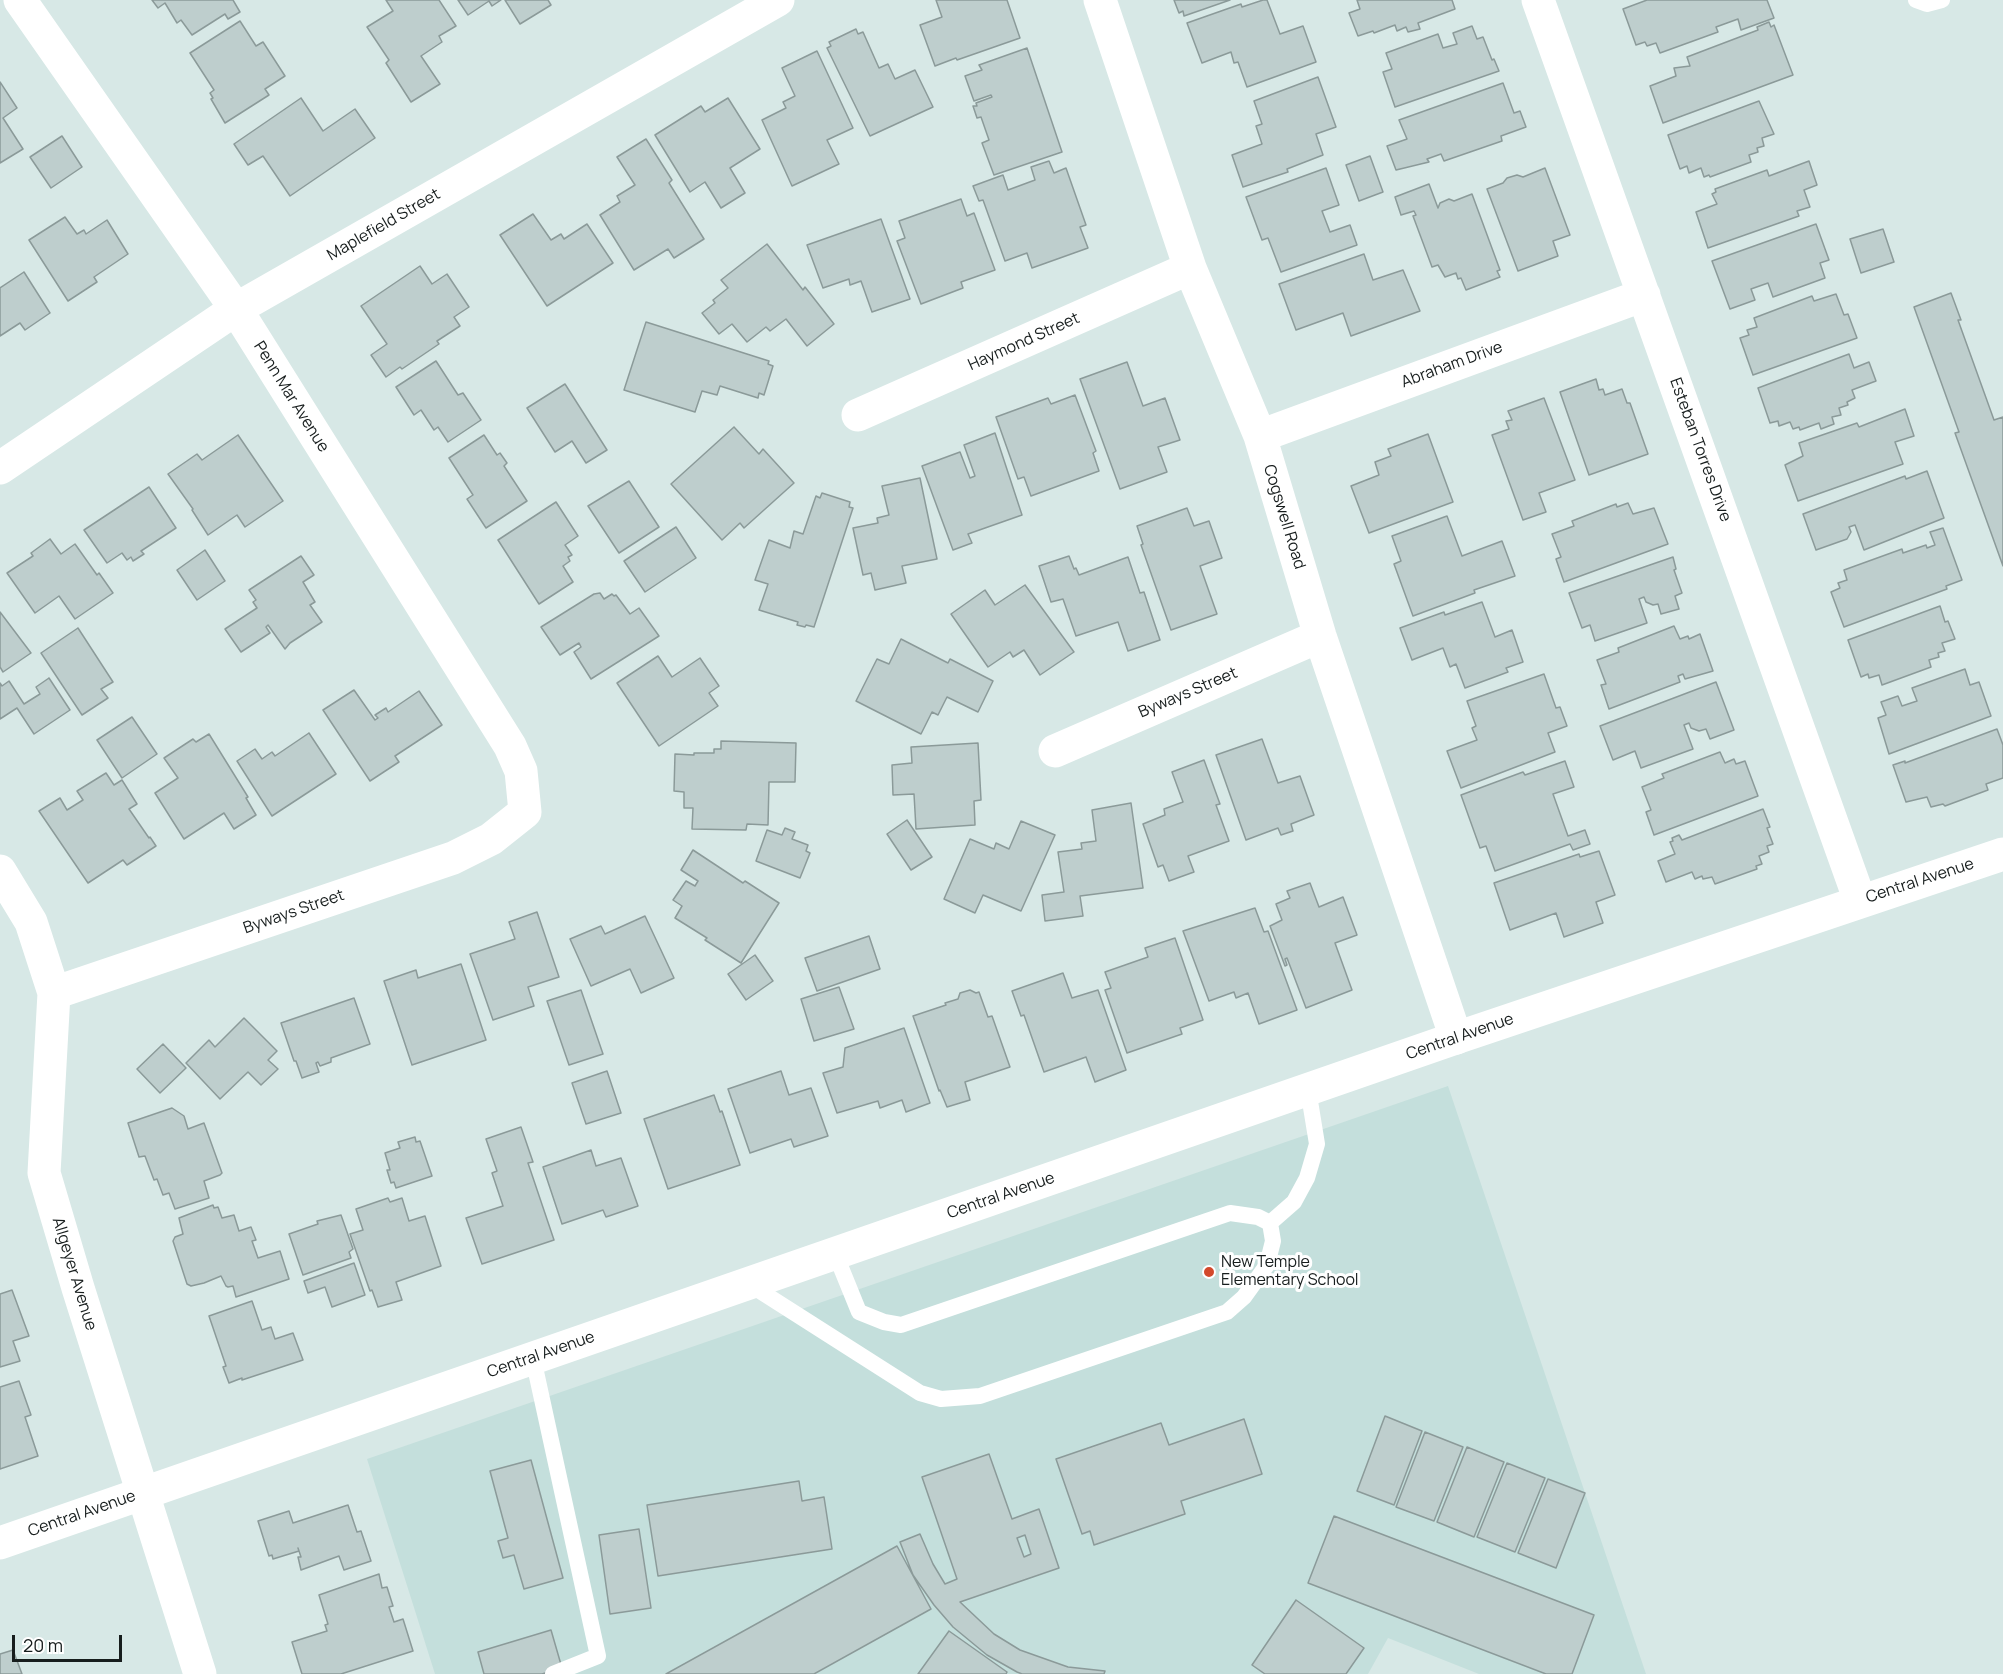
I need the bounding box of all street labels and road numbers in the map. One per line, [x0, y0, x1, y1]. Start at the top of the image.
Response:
street label: Maplefield Street [324, 185, 444, 265]
street label: Haymond Street [965, 309, 1083, 375]
street label: Penn Mar Avenue [249, 338, 333, 456]
street label: Abraham Drive [1399, 338, 1505, 392]
street label: Esteban Torres Drive [1665, 376, 1735, 524]
street label: Cogswell Road [1259, 462, 1309, 572]
street label: Byways Street [1136, 664, 1240, 722]
street label: Central Avenue [1864, 854, 1976, 908]
street label: Byways Street [241, 886, 347, 938]
street label: Central Avenue [1404, 1010, 1516, 1064]
street label: Central Avenue [945, 1169, 1057, 1223]
street label: Allgeyer Avenue [48, 1215, 100, 1333]
street label: Central Avenue [485, 1328, 597, 1382]
street label: Central Avenue [26, 1487, 138, 1541]

